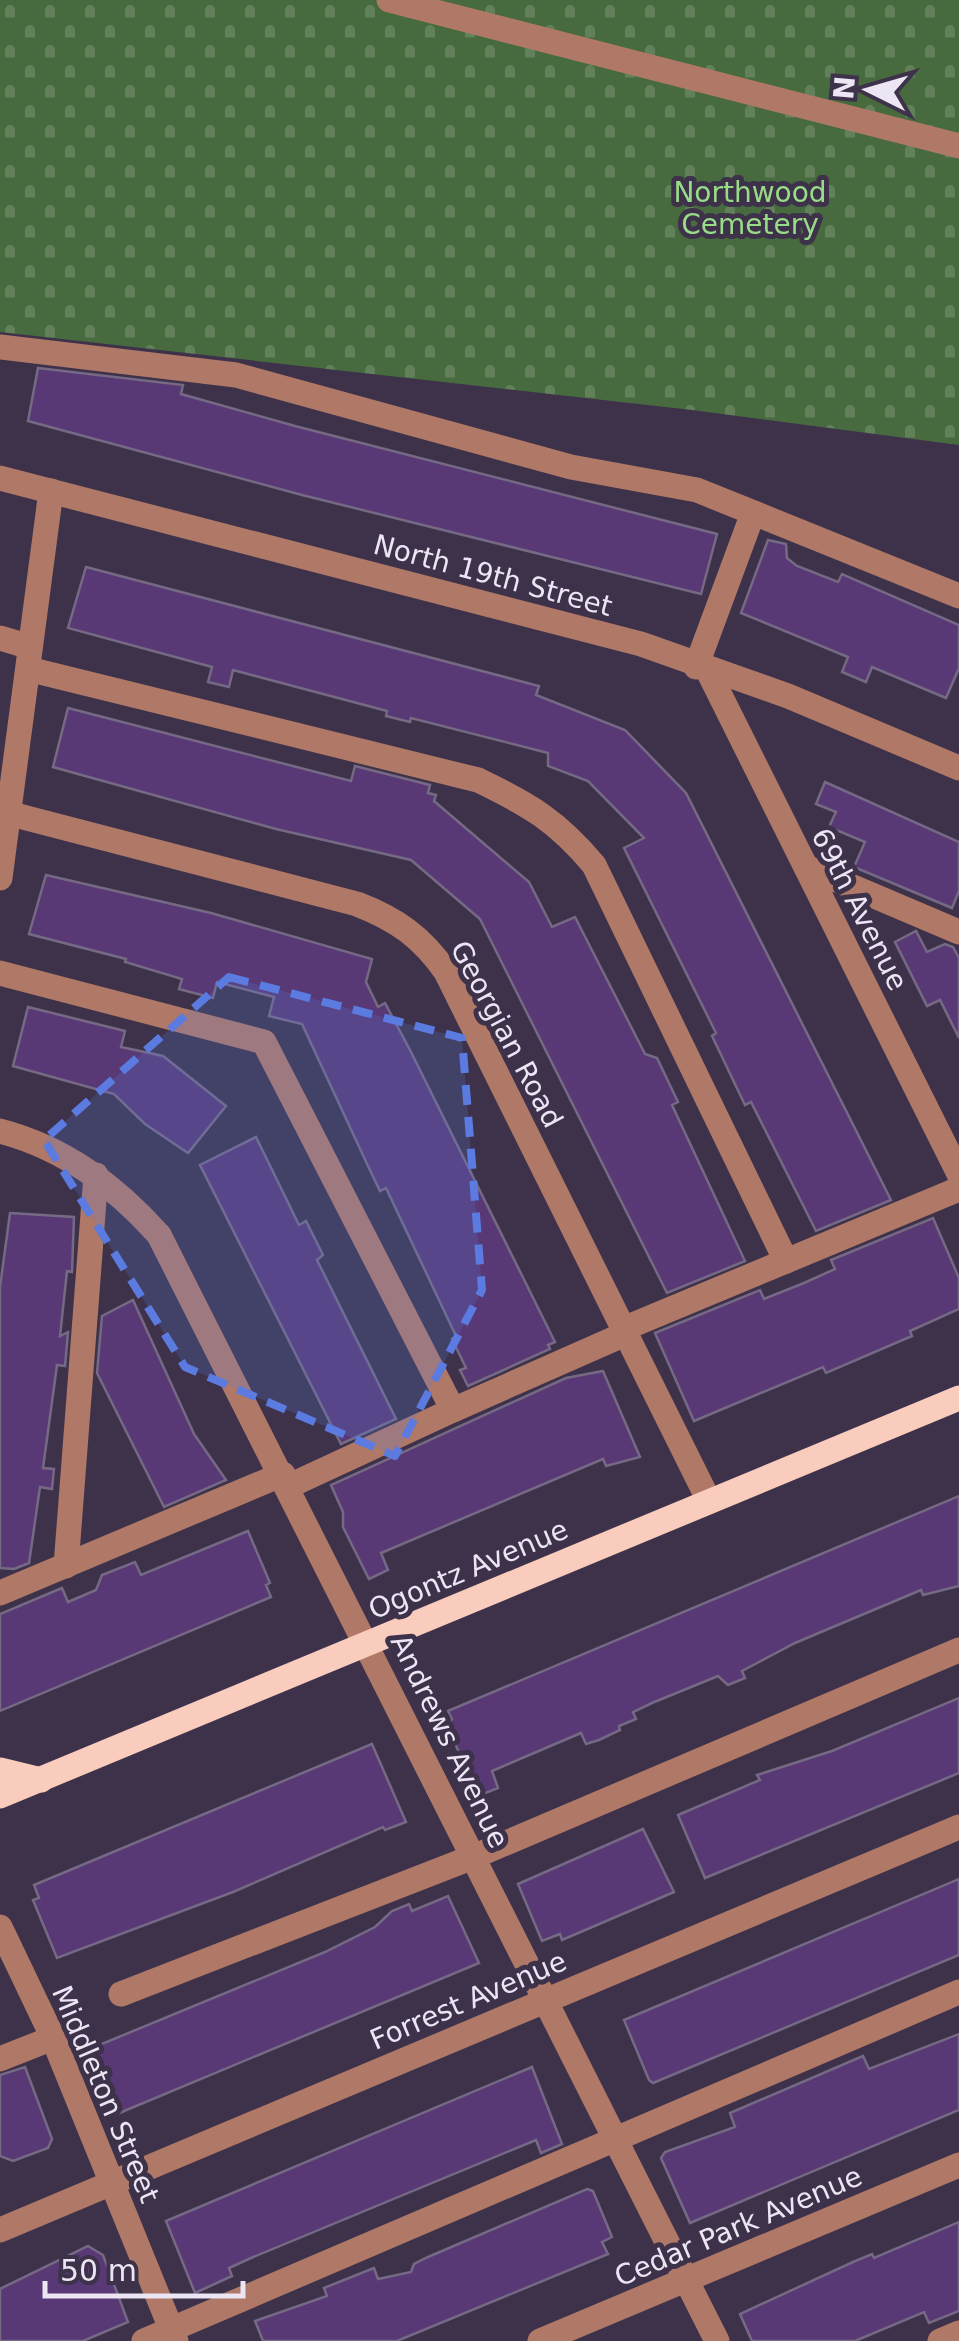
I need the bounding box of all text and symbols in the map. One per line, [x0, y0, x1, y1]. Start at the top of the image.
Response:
north arrow [819, 40, 919, 140]
text: N [827, 75, 862, 101]
park label: Northwood Cemetery [673, 176, 827, 241]
street label: North 19th Street [370, 528, 616, 623]
street label: 69th Avenue [805, 823, 915, 996]
street label: Georgian Road [443, 935, 570, 1133]
street label: Ogontz Avenue [364, 1513, 573, 1626]
street label: Andrews Avenue [384, 1629, 515, 1853]
street label: Forrest Avenue [365, 1944, 571, 2057]
street label: Middleton Street [45, 1981, 166, 2208]
street label: Cedar Park Avenue [610, 2159, 867, 2294]
scale bar [45, 2236, 242, 2298]
text: 50 m [60, 2253, 137, 2288]

